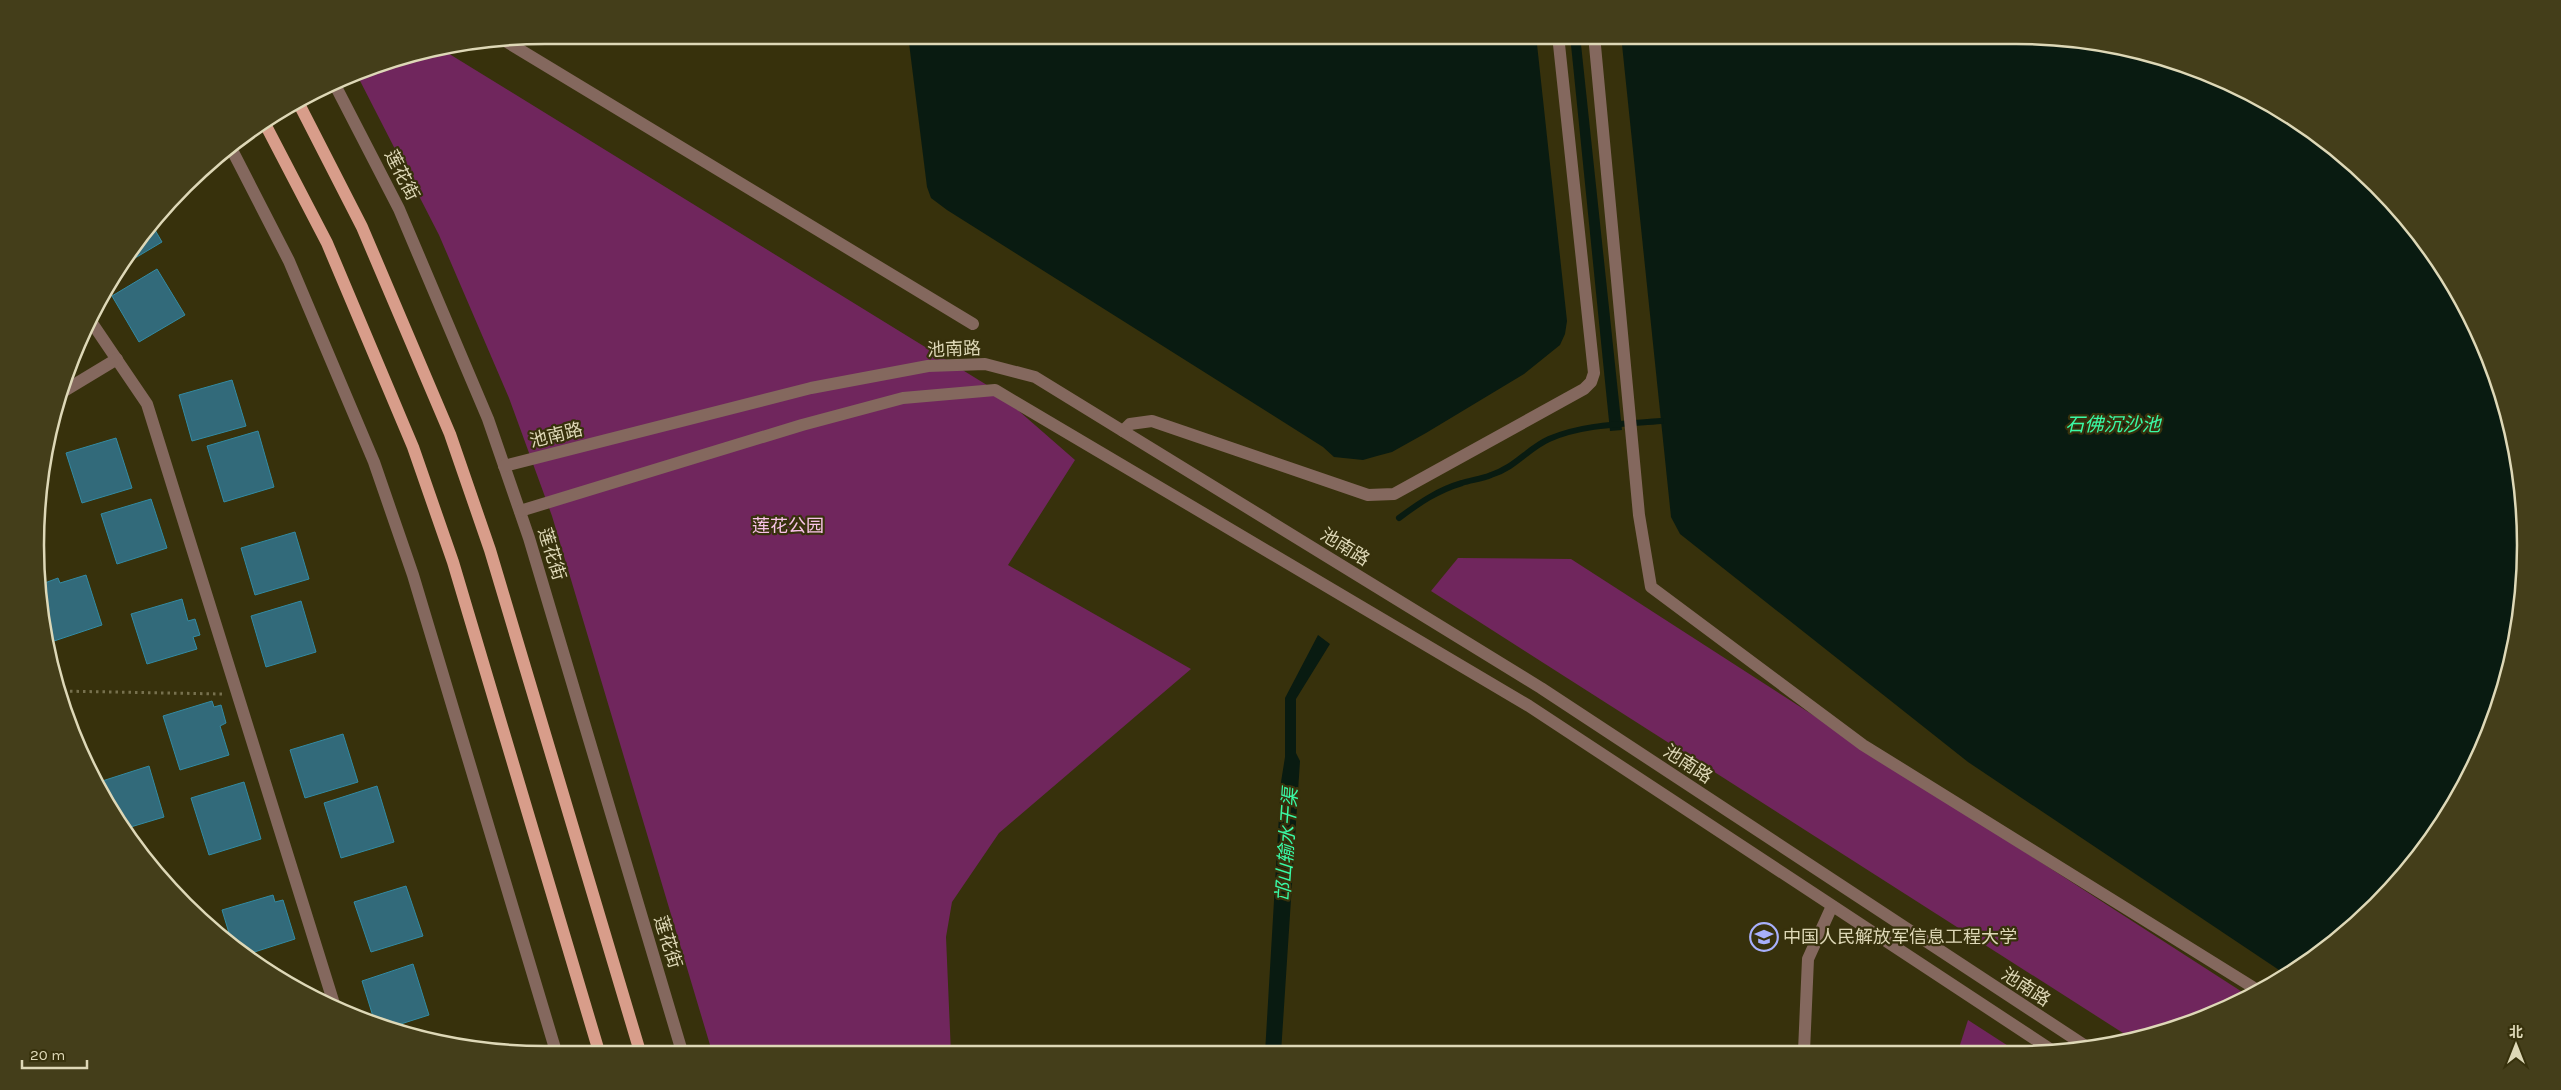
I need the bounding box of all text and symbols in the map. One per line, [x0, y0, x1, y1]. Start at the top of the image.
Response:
street label: 莲花街 [380, 146, 424, 204]
street label: 池南路 [927, 337, 981, 361]
water label: 石佛沉沙池 [2065, 414, 2162, 436]
street label: 池南路 [527, 418, 585, 452]
park label: 莲花公园 [752, 515, 824, 537]
street label: 池南路 [1316, 523, 1374, 571]
street label: 莲花街 [534, 525, 570, 583]
street label: 池南路 [1659, 740, 1717, 788]
water label: 邙山输水干渠 [1272, 784, 1302, 903]
street label: 莲花街 [650, 913, 686, 971]
school or university icon: 中国人民解放军信息工程大学 [1749, 922, 1779, 952]
place label: 中国人民解放军信息工程大学 [1783, 926, 2017, 948]
street label: 池南路 [1997, 963, 2055, 1011]
north arrow [2491, 1020, 2541, 1070]
text: 北 [2509, 1024, 2523, 1041]
scale bar [22, 1038, 88, 1070]
text: 20 m [30, 1046, 65, 1064]

